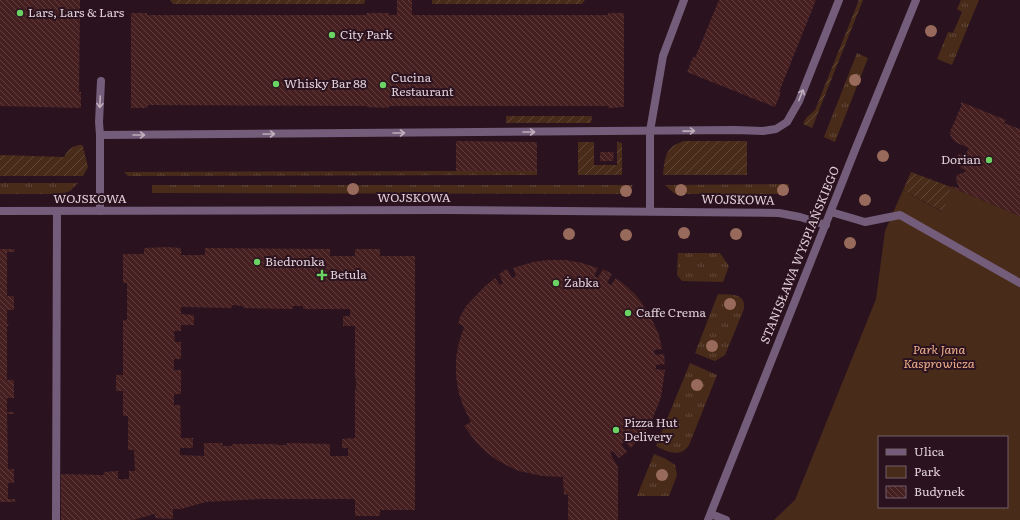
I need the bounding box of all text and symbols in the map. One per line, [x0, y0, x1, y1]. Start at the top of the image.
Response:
place label: Lars, Lars & Lars [28, 3, 125, 21]
marker: Lars, Lars & Lars [15, 8, 25, 18]
place label: City Park [340, 25, 393, 43]
marker: City Park [327, 30, 337, 40]
place label: Cucina Restaurant [391, 68, 454, 100]
place label: Whisky Bar 88 [284, 74, 367, 92]
marker: Whisky Bar 88 [271, 79, 281, 89]
marker: Cucina Restaurant [378, 80, 388, 90]
one-way arrow [798, 90, 806, 102]
one-way arrow [97, 95, 104, 108]
one-way arrow [682, 127, 695, 134]
one-way arrow [522, 128, 535, 136]
one-way arrow [392, 129, 405, 137]
one-way arrow [262, 130, 275, 138]
one-way arrow [132, 131, 145, 139]
place label: Dorian [941, 150, 981, 168]
marker: Dorian [984, 155, 994, 165]
street label: STANISŁAWA WYSPIAŃSKIEGO [755, 163, 843, 346]
street label: WOJSKOWA [377, 188, 451, 206]
street label: WOJSKOWA [53, 189, 127, 207]
street label: WOJSKOWA [701, 189, 775, 209]
place label: Biedronka [265, 252, 325, 270]
marker: Biedronka [252, 257, 262, 267]
place label: Betula [330, 265, 367, 283]
marker: Betula [317, 270, 327, 280]
place label: Żabka [564, 273, 599, 291]
marker: Żabka [551, 278, 561, 288]
place label: Caffe Crema [636, 303, 707, 321]
marker: Caffe Crema [623, 308, 633, 318]
park label: Park Jana Kasprowicza [903, 340, 975, 372]
place label: Pizza Hut Delivery [624, 413, 678, 445]
marker: Pizza Hut Delivery [611, 425, 621, 435]
legend [878, 436, 1008, 508]
text: Ulica [914, 442, 945, 460]
text: Park [914, 462, 941, 480]
text: Budynek [914, 482, 965, 500]

